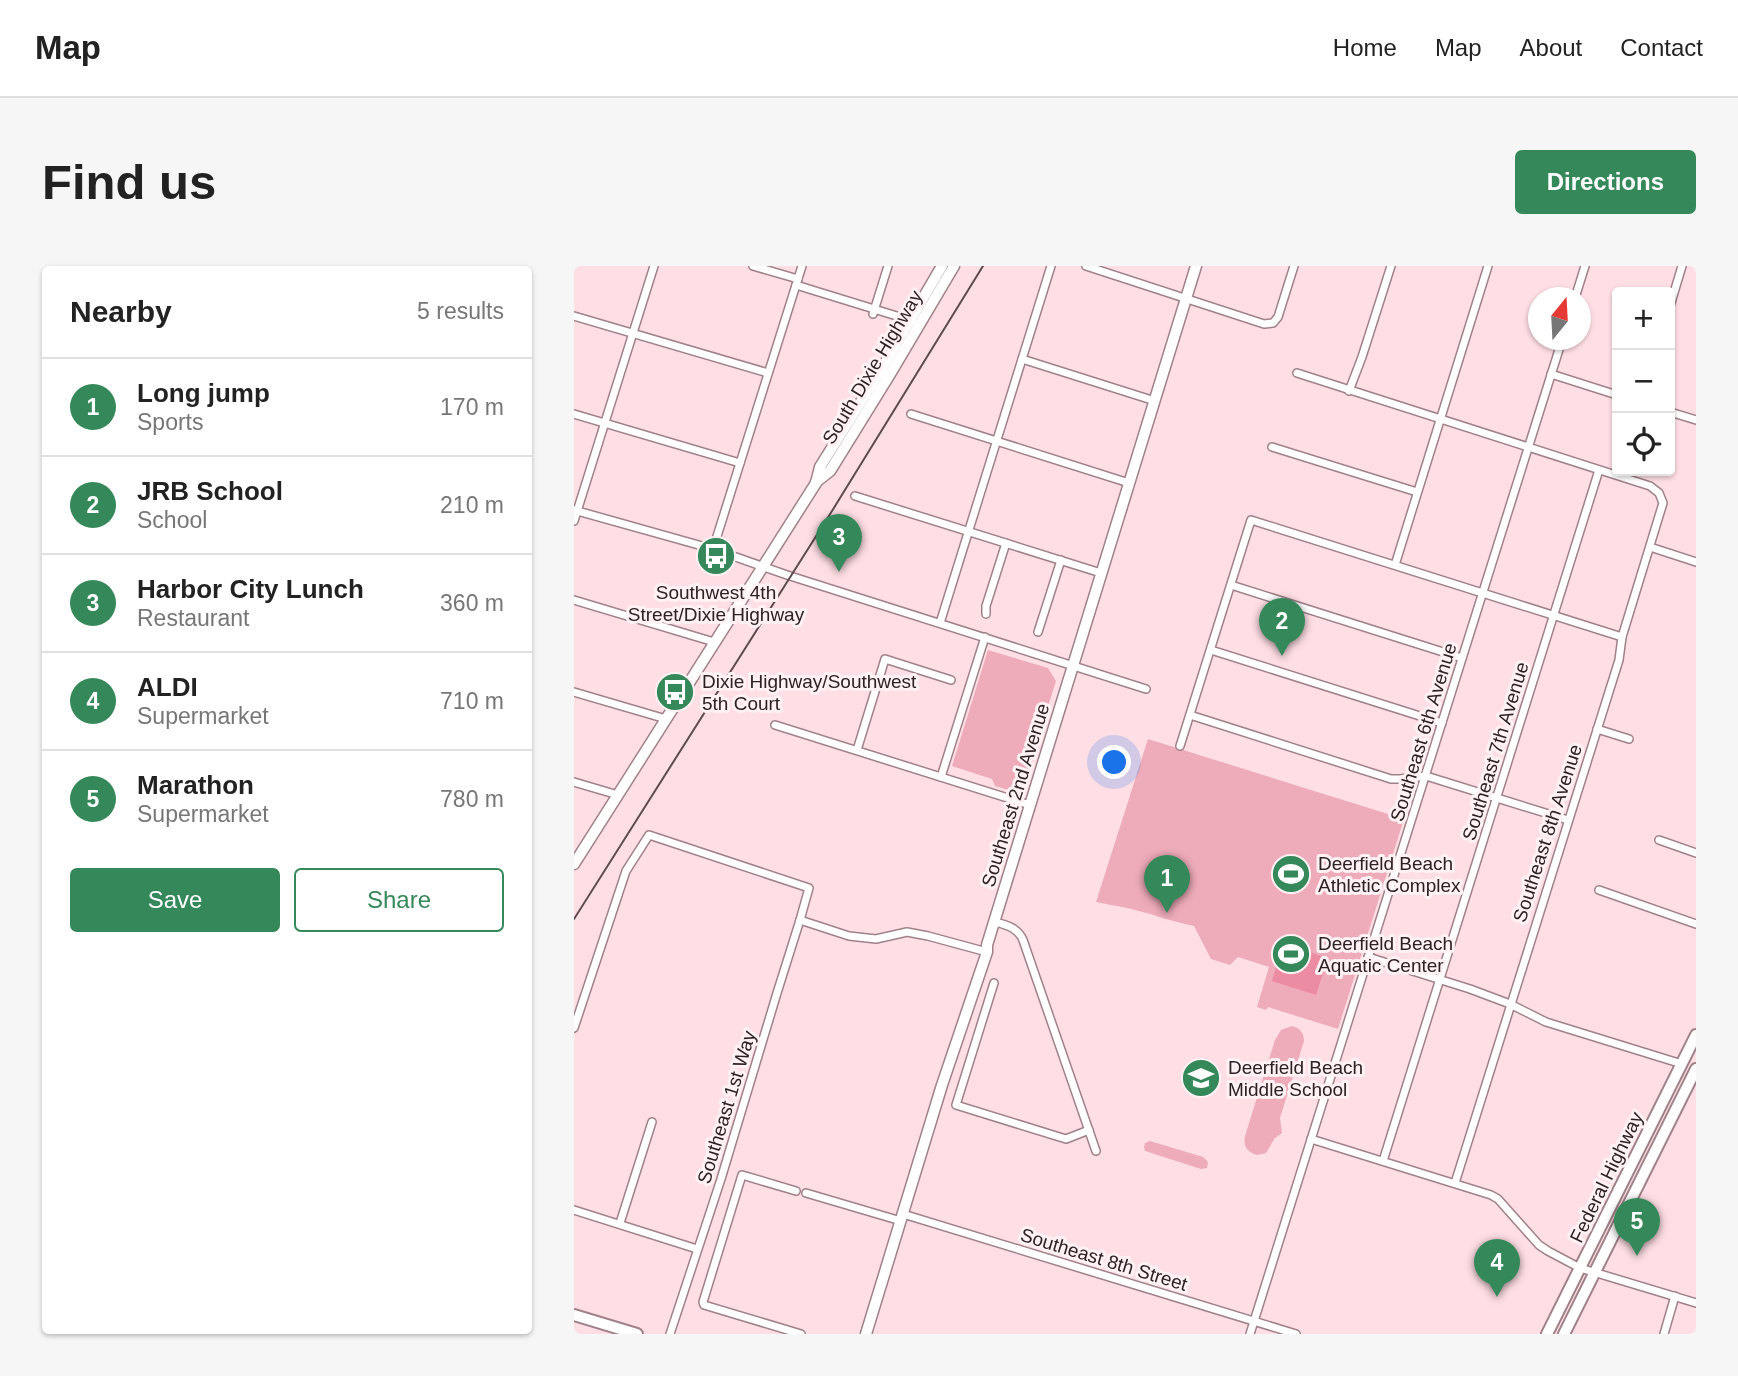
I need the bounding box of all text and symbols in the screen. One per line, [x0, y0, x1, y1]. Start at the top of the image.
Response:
text: Map [35, 29, 101, 66]
text: Home [1333, 34, 1397, 61]
text: Map [1435, 34, 1482, 61]
text: About [1520, 34, 1582, 61]
text: Contact [1620, 34, 1703, 61]
button: Directions [1515, 150, 1696, 214]
text: Find us [42, 155, 216, 209]
street label: South Dixie Highway [818, 286, 927, 448]
north arrow [1528, 287, 1591, 350]
map controls [1612, 287, 1675, 476]
button: + [1612, 287, 1675, 350]
text: Nearby [70, 295, 172, 328]
text: 5 results [417, 298, 504, 324]
button: − [1612, 350, 1675, 413]
text: Long jump [137, 378, 270, 408]
text: 1 [87, 394, 99, 420]
text: 170 m [440, 394, 504, 420]
text: Sports [137, 409, 203, 435]
button: locate [1612, 413, 1675, 476]
text: JRB School [137, 476, 283, 506]
text: 2 [87, 492, 99, 518]
text: 210 m [440, 492, 504, 518]
text: School [137, 507, 207, 533]
pin: 3 [816, 514, 862, 572]
bus stop icon: Southwest 4th Street/Dixie Highway [695, 535, 737, 577]
text: Harbor City Lunch [137, 574, 364, 604]
place label: Southwest 4th Street/Dixie Highway [628, 582, 805, 625]
text: 3 [87, 590, 99, 616]
text: 360 m [440, 590, 504, 616]
pin: 2 [1259, 598, 1305, 656]
text: Restaurant [137, 605, 250, 631]
street label: Southeast 6th Avenue [1386, 640, 1461, 824]
street label: Southeast 7th Avenue [1458, 659, 1533, 843]
bus stop icon: Dixie Highway/Southwest 5th Court [654, 671, 696, 713]
place label: Dixie Highway/Southwest 5th Court [702, 671, 917, 714]
text: ALDI [137, 672, 198, 702]
text: 4 [87, 688, 99, 714]
text: 710 m [440, 688, 504, 714]
street label: Southeast 2nd Avenue [978, 701, 1053, 889]
text: Supermarket [137, 703, 269, 729]
street label: Southeast 8th Avenue [1509, 742, 1586, 925]
your location [1097, 745, 1131, 779]
text: Marathon [137, 770, 254, 800]
text: 5 [87, 786, 99, 812]
text: 780 m [440, 786, 504, 812]
text: Supermarket [137, 801, 269, 827]
sports icon: Deerfield Beach Athletic Complex [1270, 853, 1312, 895]
place label: Deerfield Beach Athletic Complex [1318, 853, 1461, 896]
pin: 1 [1144, 855, 1190, 913]
button: Save [70, 868, 280, 932]
button: Share [294, 868, 504, 932]
sports icon: Deerfield Beach Aquatic Center [1270, 933, 1312, 975]
place label: Deerfield Beach Aquatic Center [1318, 933, 1453, 976]
street label: Southeast 1st Way [693, 1028, 760, 1186]
school or university icon: Deerfield Beach Middle School [1180, 1057, 1222, 1099]
place label: Deerfield Beach Middle School [1228, 1057, 1363, 1100]
street label: Federal Highway [1566, 1108, 1647, 1246]
pin: 5 [1614, 1198, 1660, 1256]
street label: Southeast 8th Street [1018, 1224, 1190, 1295]
pin: 4 [1474, 1239, 1520, 1297]

